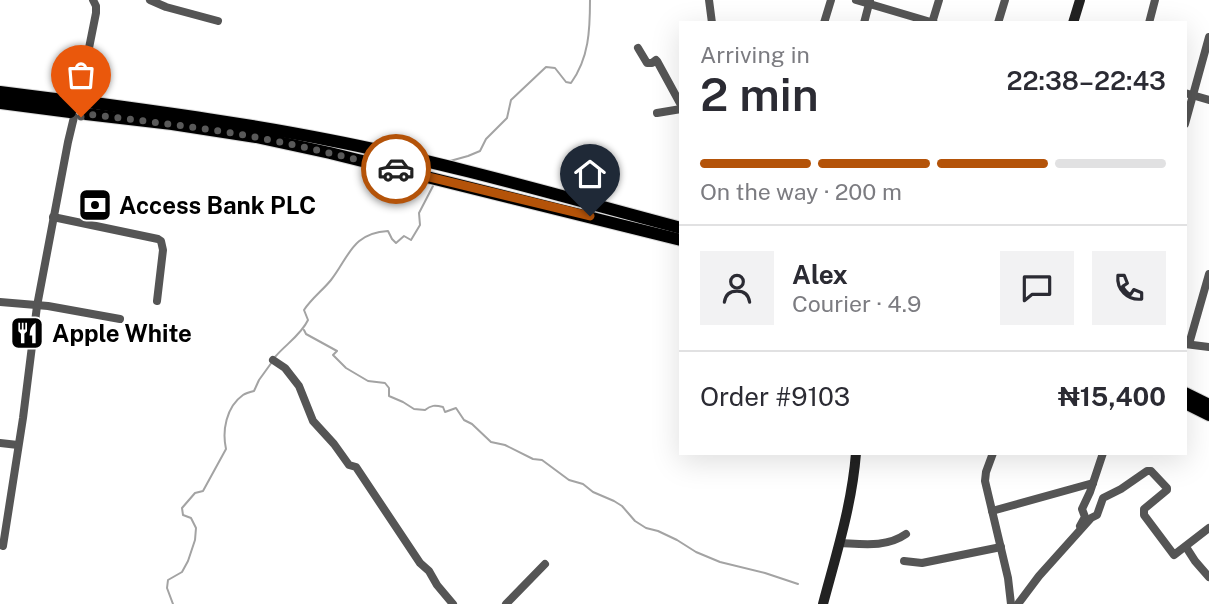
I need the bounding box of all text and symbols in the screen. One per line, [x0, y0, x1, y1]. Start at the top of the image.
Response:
text: Arriving in [700, 41, 810, 68]
pin [51, 45, 111, 117]
icon: bag [62, 56, 100, 94]
text: 22:38–22:43 [1006, 65, 1166, 96]
text: 2 min [700, 67, 819, 121]
courier [361, 134, 431, 204]
pin [560, 144, 620, 216]
icon: car [377, 150, 415, 188]
icon: home [571, 155, 609, 193]
text: On the way · 200 m [700, 178, 902, 205]
bank icon: Access Bank PLC [76, 186, 114, 224]
place label: Access Bank PLC [119, 191, 316, 219]
button: person [700, 251, 774, 325]
button: chat [1000, 251, 1074, 325]
button: phone [1092, 251, 1166, 325]
text: Alex [792, 259, 848, 290]
text: Courier · 4.9 [792, 290, 921, 317]
restaurant icon: Apple White [8, 314, 46, 352]
place label: Apple White [52, 319, 192, 347]
text: Order #9103 [700, 381, 850, 412]
text: ₦15,400 [1058, 381, 1166, 412]

